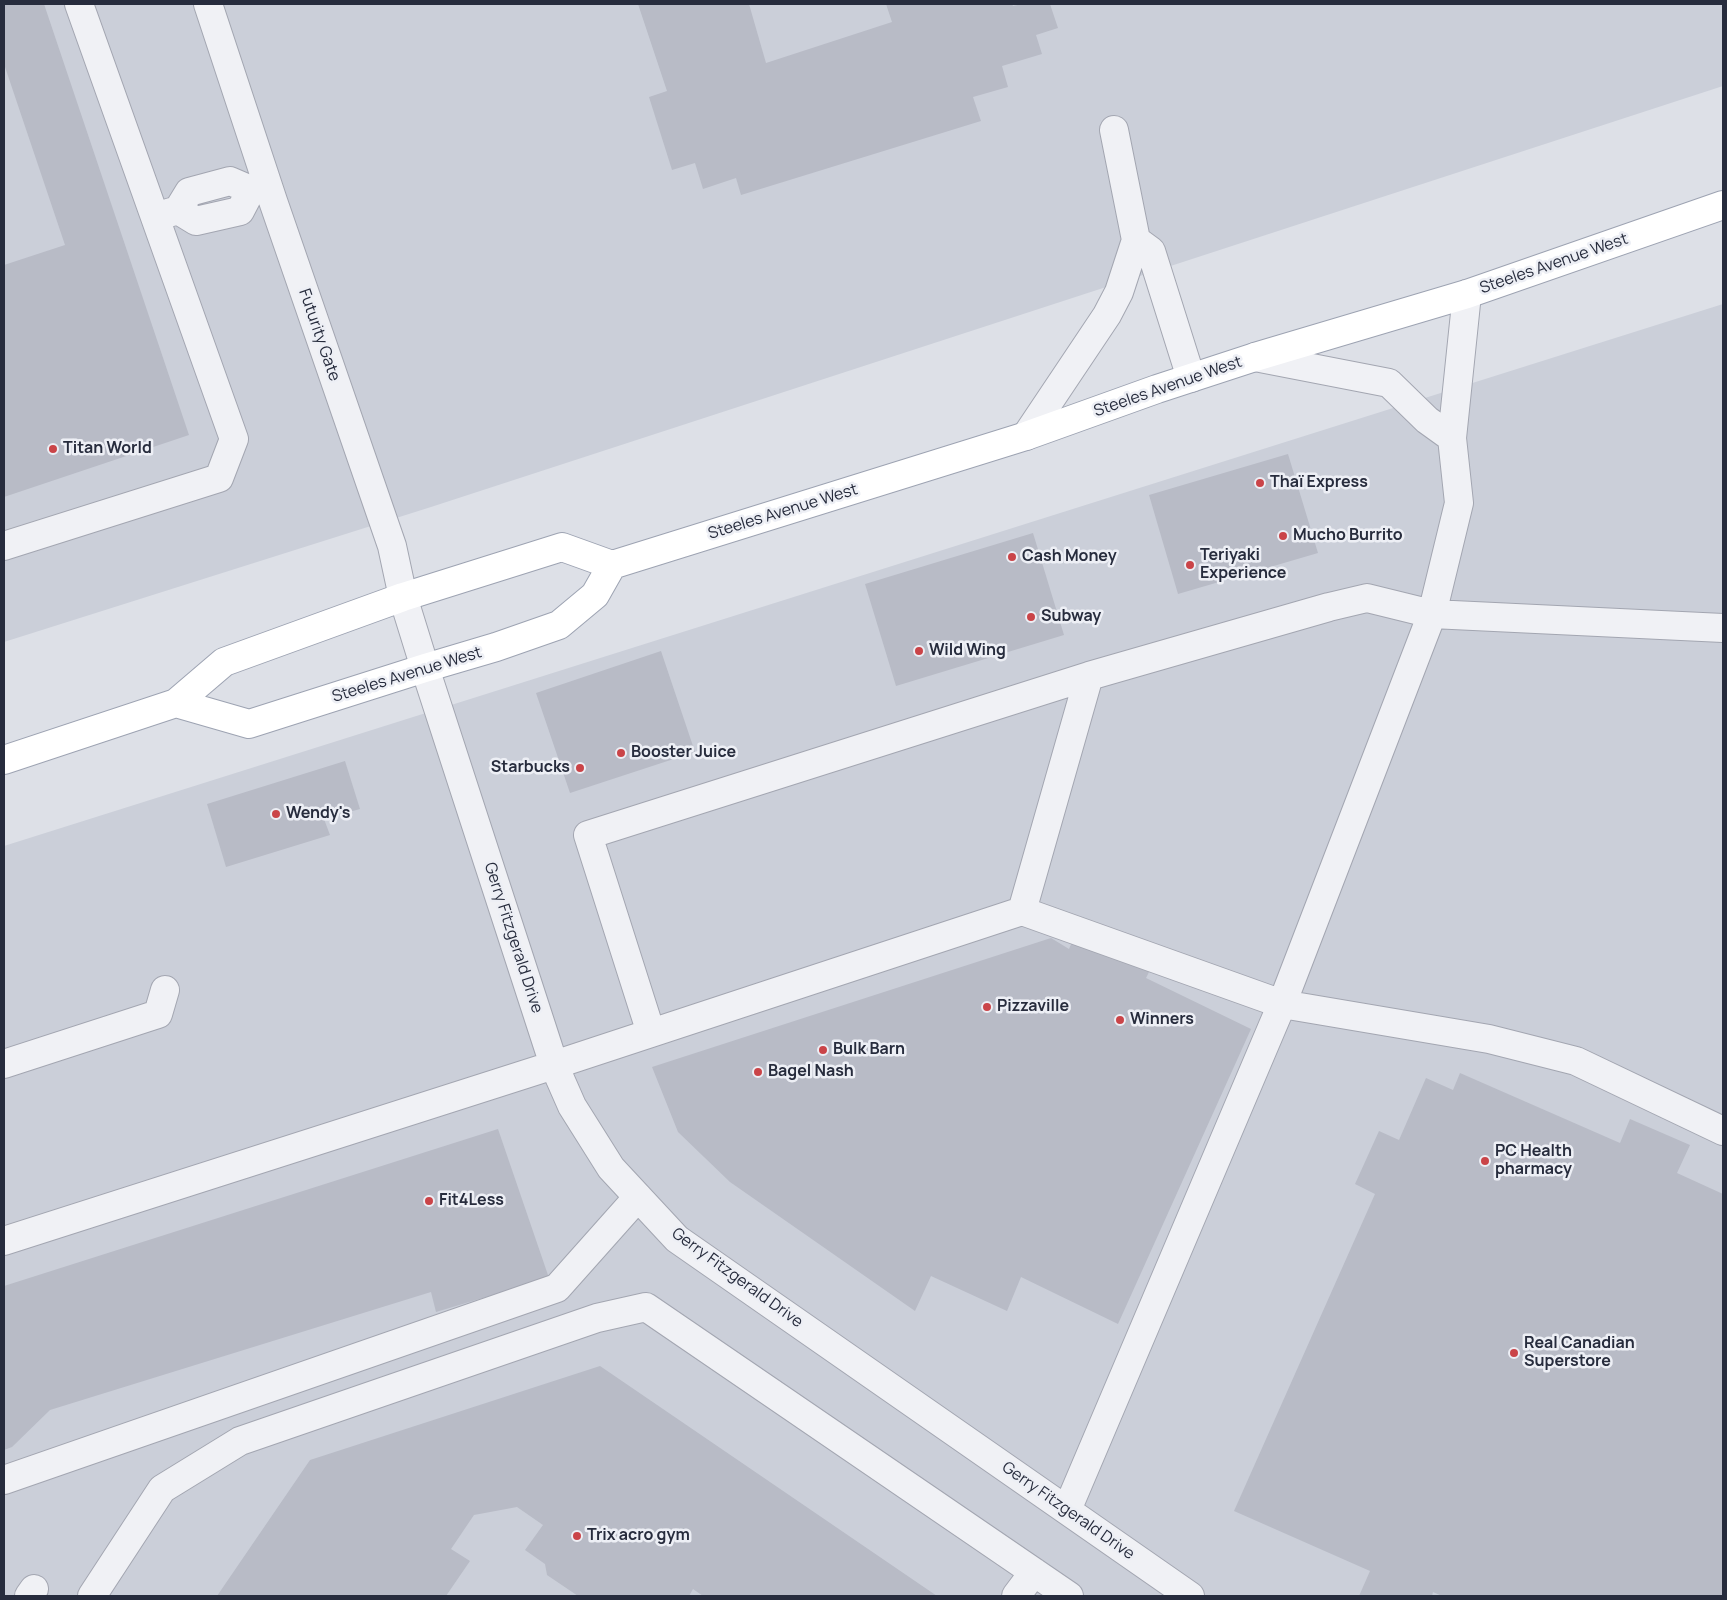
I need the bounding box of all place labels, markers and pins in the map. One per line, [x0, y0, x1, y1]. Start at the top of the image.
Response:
place label: Titan World [63, 439, 152, 459]
marker: Titan World [47, 443, 59, 455]
place label: Thaï Express [1270, 473, 1368, 493]
marker: Thaï Express [1254, 477, 1266, 489]
place label: Mucho Burrito [1293, 526, 1403, 546]
marker: Mucho Burrito [1277, 530, 1289, 542]
place label: Teriyaki Experience [1200, 546, 1286, 584]
place label: Cash Money [1022, 547, 1117, 567]
marker: Cash Money [1006, 551, 1018, 563]
marker: Teriyaki Experience [1184, 559, 1196, 571]
place label: Subway [1041, 607, 1101, 627]
marker: Subway [1025, 611, 1037, 623]
place label: Wild Wing [929, 641, 1006, 661]
marker: Wild Wing [913, 645, 925, 657]
place label: Booster Juice [631, 743, 736, 763]
marker: Booster Juice [615, 747, 627, 759]
place label: Starbucks [491, 758, 570, 778]
marker: Starbucks [574, 762, 586, 774]
place label: Wendy's [286, 804, 350, 824]
marker: Wendy's [270, 808, 282, 820]
place label: Pizzaville [997, 997, 1069, 1017]
marker: Pizzaville [981, 1001, 993, 1013]
place label: Winners [1130, 1010, 1194, 1030]
marker: Winners [1114, 1014, 1126, 1026]
place label: Bulk Barn [833, 1040, 905, 1060]
marker: Bulk Barn [817, 1044, 829, 1056]
place label: Bagel Nash [768, 1062, 854, 1082]
marker: Bagel Nash [752, 1066, 764, 1078]
place label: PC Health pharmacy [1495, 1142, 1572, 1180]
marker: PC Health pharmacy [1479, 1155, 1491, 1167]
place label: Fit4Less [439, 1191, 504, 1211]
marker: Fit4Less [423, 1195, 435, 1207]
place label: Real Canadian Superstore [1524, 1334, 1635, 1372]
marker: Real Canadian Superstore [1508, 1347, 1520, 1359]
place label: Trix acro gym [587, 1526, 690, 1546]
marker: Trix acro gym [571, 1530, 583, 1542]

